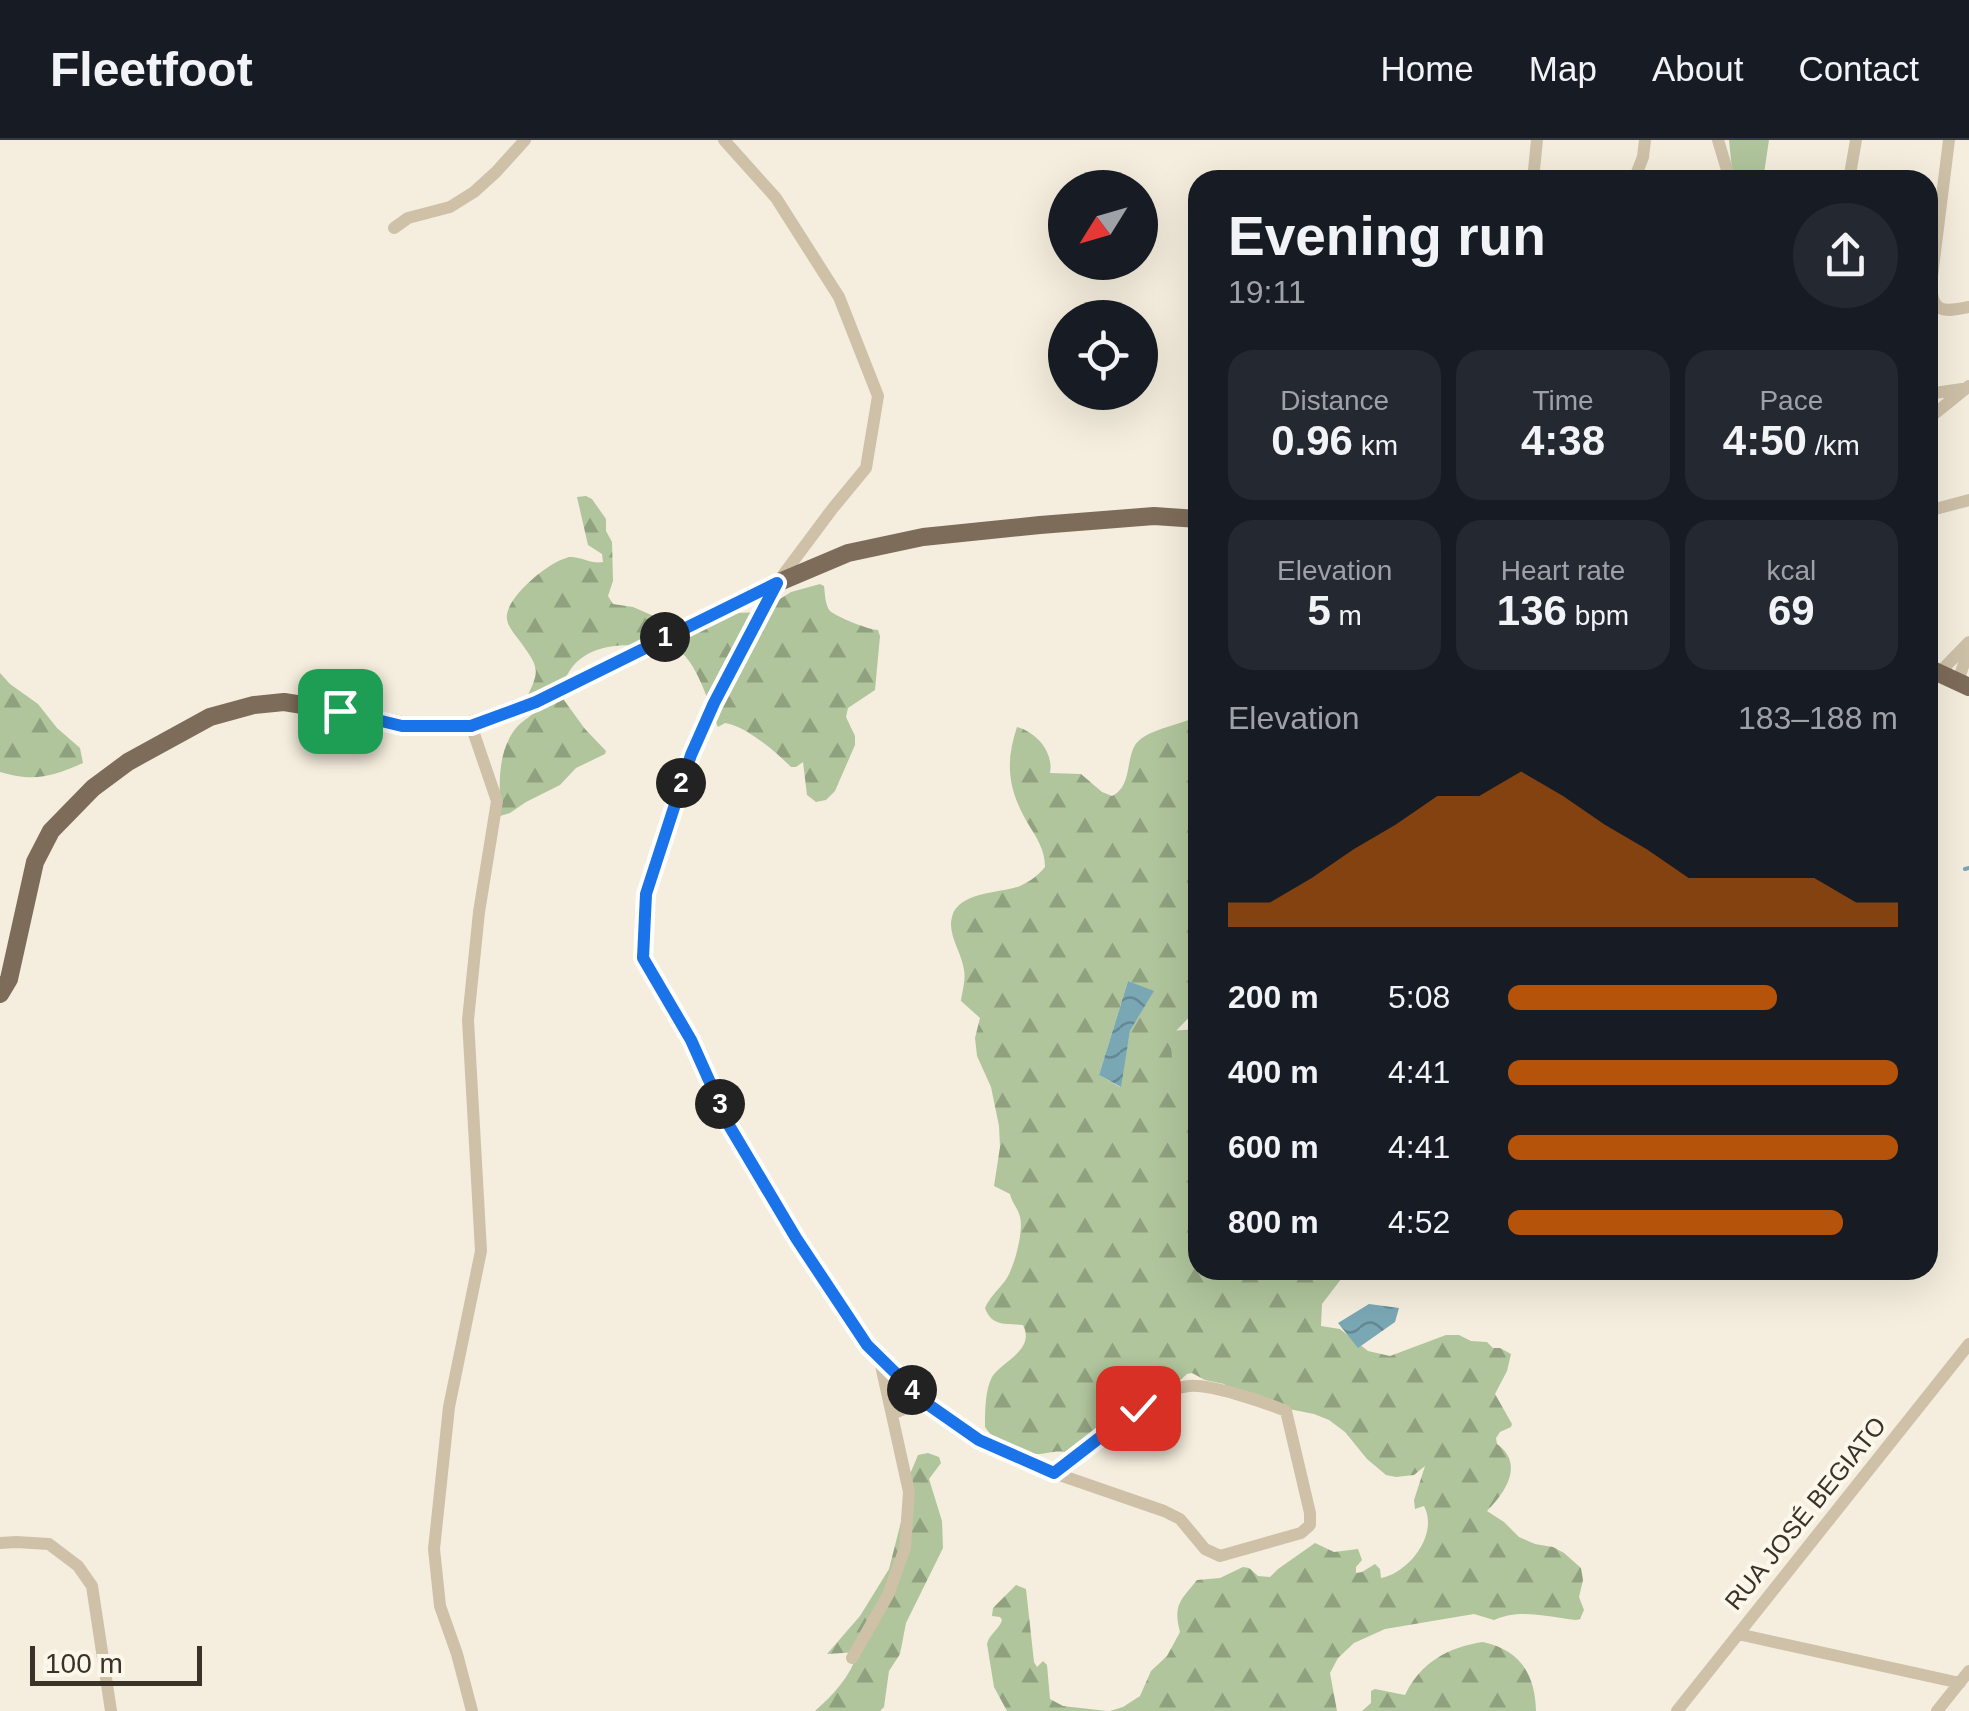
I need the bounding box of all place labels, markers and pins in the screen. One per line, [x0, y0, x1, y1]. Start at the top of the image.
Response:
pin: 1 [640, 612, 690, 662]
pin [298, 669, 383, 754]
pin: 2 [656, 758, 706, 808]
pin: 3 [695, 1079, 745, 1129]
pin: 4 [887, 1365, 937, 1415]
pin [1096, 1366, 1181, 1451]

